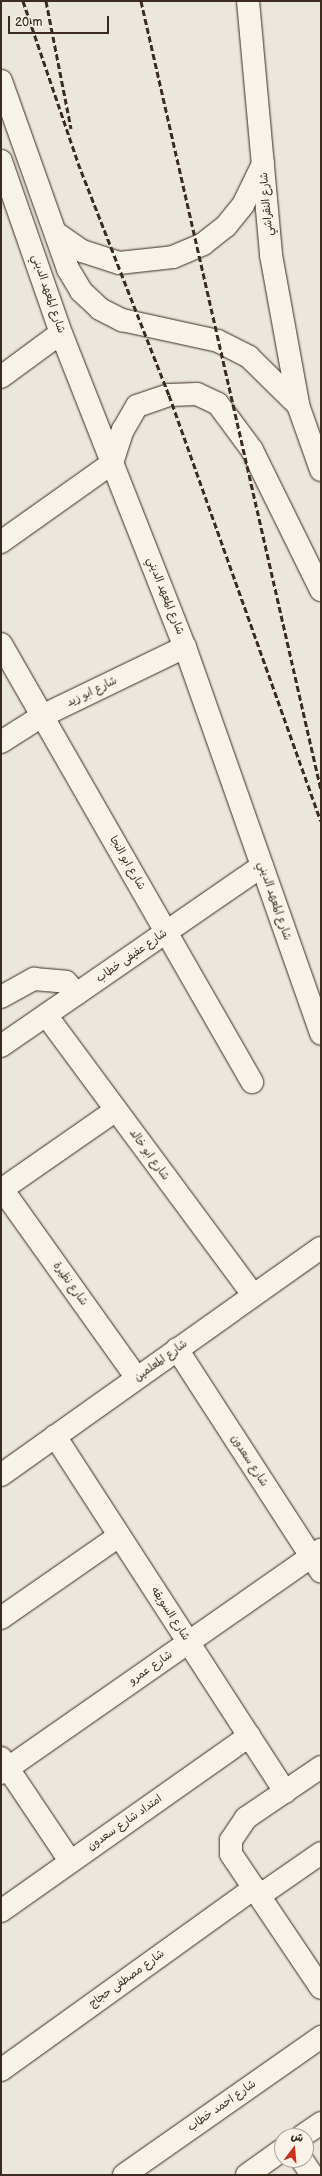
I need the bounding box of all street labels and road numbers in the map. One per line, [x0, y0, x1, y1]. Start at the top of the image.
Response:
street label: شارع النقراشي [258, 172, 276, 236]
street label: شارع المعهد الديني [28, 253, 68, 335]
street label: شارع المعهد الديني [143, 555, 187, 637]
street label: شارع ابو زيد [65, 674, 119, 710]
street label: شارع ابو النجا [106, 834, 148, 892]
street label: شارع المعهد الديني [254, 860, 294, 942]
street label: شارع عفيفى خطاب [94, 927, 170, 985]
street label: شارع ابو خالد [126, 1127, 172, 1183]
street label: شارع نظيرة [50, 1260, 90, 1308]
street label: شارع المعلمين [132, 1337, 190, 1385]
street label: شارع سعدون [227, 1433, 271, 1489]
street label: شارع السويقه [148, 1585, 192, 1643]
street label: شارع عمرو [127, 1648, 175, 1688]
street label: امتداد شارع سعدون [85, 1792, 165, 1854]
street label: شارع مصطفى حجاج [87, 1947, 167, 2011]
street label: شارع احمد خطاب [185, 2078, 259, 2134]

